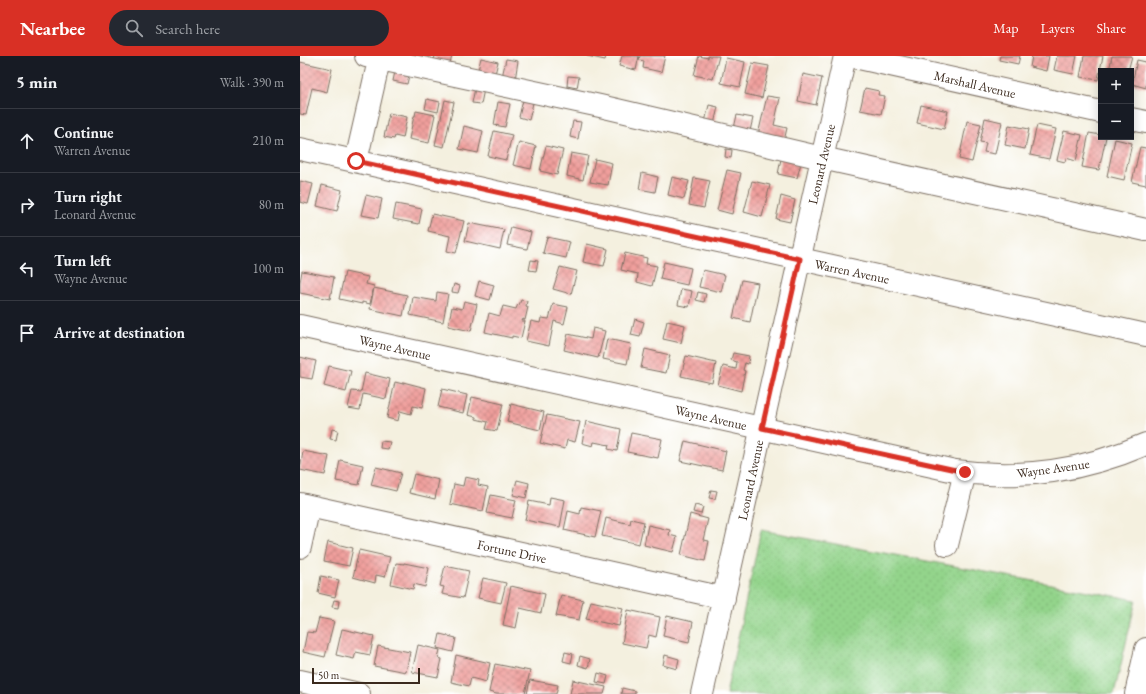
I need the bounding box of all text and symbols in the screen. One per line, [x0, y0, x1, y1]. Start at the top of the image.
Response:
search box [109, 10, 389, 46]
text: Nearbee [20, 16, 85, 41]
icon: search [123, 17, 145, 39]
text: Search here [155, 19, 220, 38]
text: Map [993, 19, 1018, 37]
text: Layers [1040, 19, 1075, 37]
text: Share [1097, 19, 1126, 37]
street label: Marshall Avenue [932, 67, 1017, 102]
map controls [1098, 68, 1134, 140]
button: + [1098, 68, 1134, 104]
text: 5 min [16, 71, 57, 93]
text: Walk · 390 m [220, 74, 284, 91]
button: − [1098, 104, 1134, 140]
street label: Leonard Avenue [804, 122, 839, 206]
text: Continue [54, 123, 114, 142]
icon: ahead [16, 130, 38, 152]
text: 210 m [253, 132, 284, 149]
text: Warren Avenue [54, 142, 130, 159]
route start [347, 152, 365, 170]
text: Turn right [54, 187, 122, 206]
icon: right [16, 194, 38, 216]
text: 80 m [259, 196, 284, 213]
text: Leonard Avenue [54, 206, 136, 223]
text: Turn left [54, 251, 111, 270]
street label: Warren Avenue [813, 255, 891, 288]
icon: left [16, 258, 38, 280]
text: 100 m [253, 260, 284, 277]
text: Wayne Avenue [54, 270, 127, 287]
icon: arrive [16, 322, 38, 344]
text: Arrive at destination [54, 323, 185, 342]
street label: Wayne Avenue [357, 331, 432, 364]
street label: Wayne Avenue [673, 401, 748, 434]
street label: Leonard Avenue [734, 438, 767, 522]
street label: Wayne Avenue [1016, 455, 1090, 482]
route end [956, 463, 974, 481]
street label: Fortune Drive [476, 536, 548, 567]
scale bar [312, 666, 420, 685]
text: 50 m [318, 668, 339, 682]

